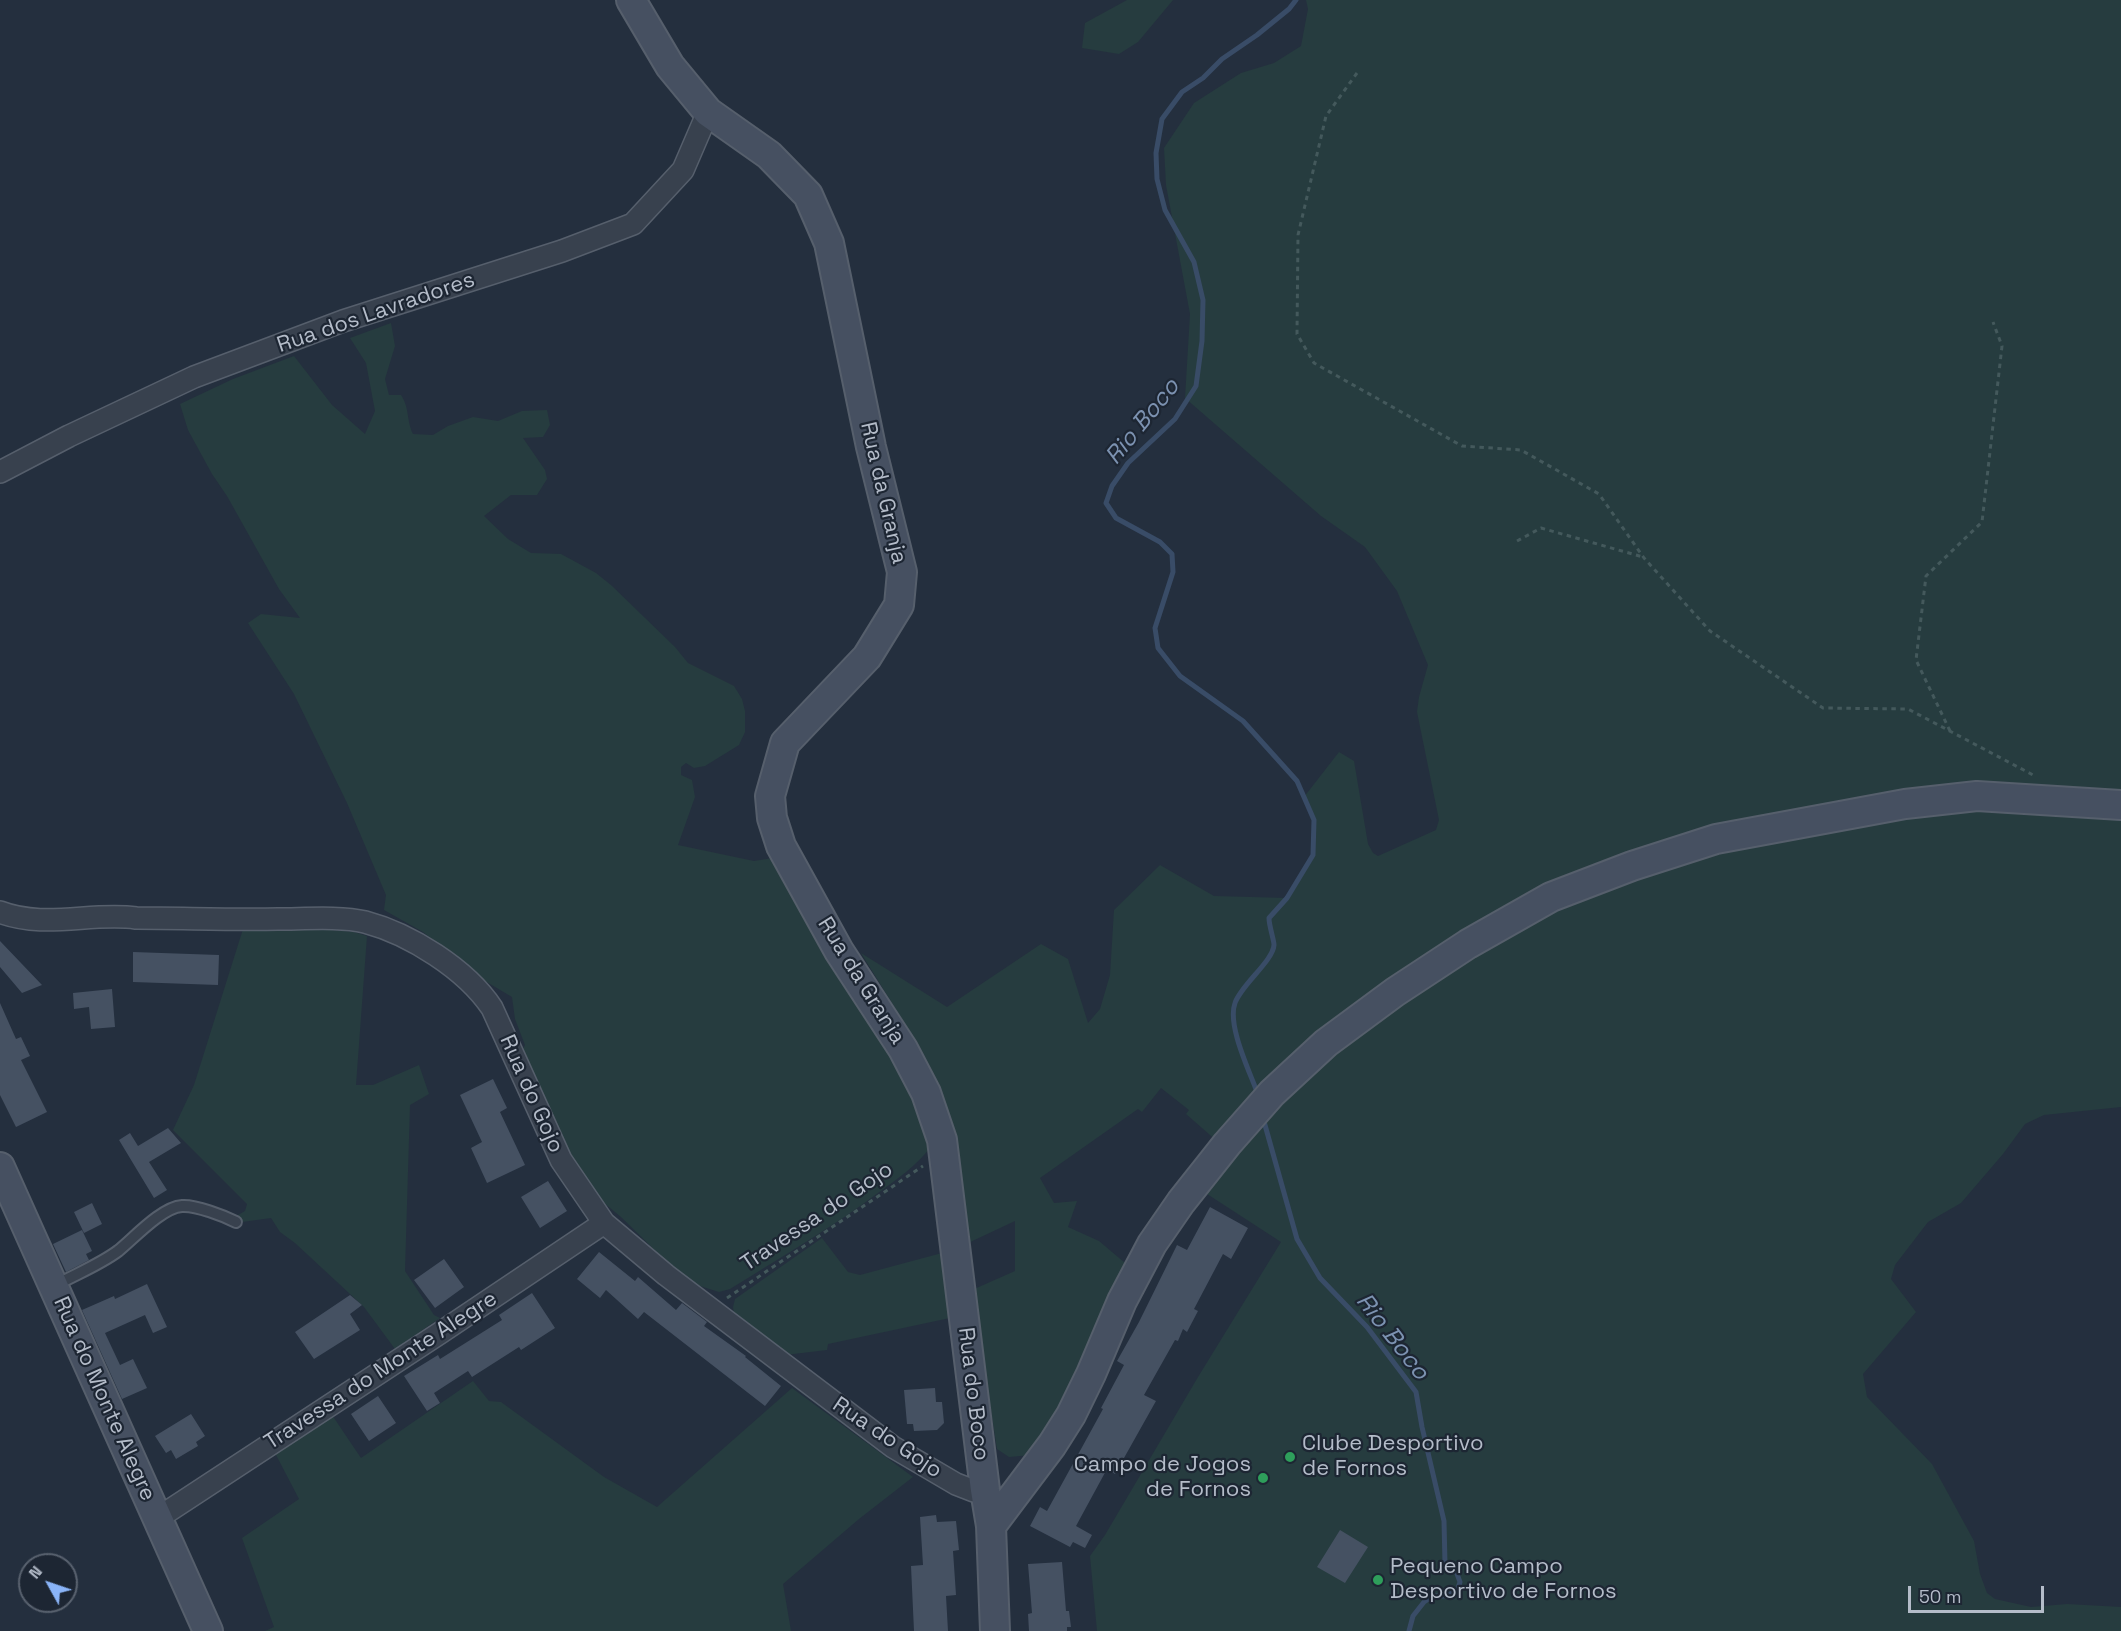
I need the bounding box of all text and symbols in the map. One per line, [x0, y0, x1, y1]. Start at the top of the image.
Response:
street label: Rua dos Lavradores [274, 267, 478, 359]
water label: Rio Boco [1100, 373, 1186, 471]
street label: Rua da Granja [854, 419, 912, 567]
street label: Rua da Granja [811, 913, 911, 1049]
street label: Rua do Gojo [493, 1031, 569, 1157]
street label: Travessa do Gojo [736, 1156, 898, 1278]
street label: Travessa do Monte Alegre [260, 1286, 502, 1456]
water label: Rio Boco [1349, 1288, 1435, 1386]
street label: Rua do Monte Alegre [47, 1293, 161, 1505]
street label: Rua do Boco [952, 1326, 994, 1462]
street label: Rua do Gojo [827, 1392, 947, 1484]
place label: Clube Desportivo de Fornos [1302, 1431, 1484, 1482]
marker: Clube Desportivo de Fornos [1283, 1450, 1297, 1464]
place label: Campo de Jogos de Fornos [1074, 1452, 1251, 1504]
marker: Campo de Jogos de Fornos [1256, 1471, 1270, 1485]
north arrow [18, 1553, 78, 1613]
place label: Pequeno Campo Desportivo de Fornos [1390, 1554, 1617, 1606]
text: N [24, 1562, 47, 1583]
marker: Pequeno Campo Desportivo de Fornos [1371, 1573, 1385, 1587]
scale bar [1911, 1574, 2048, 1612]
text: 50 m [1919, 1585, 1961, 1608]

